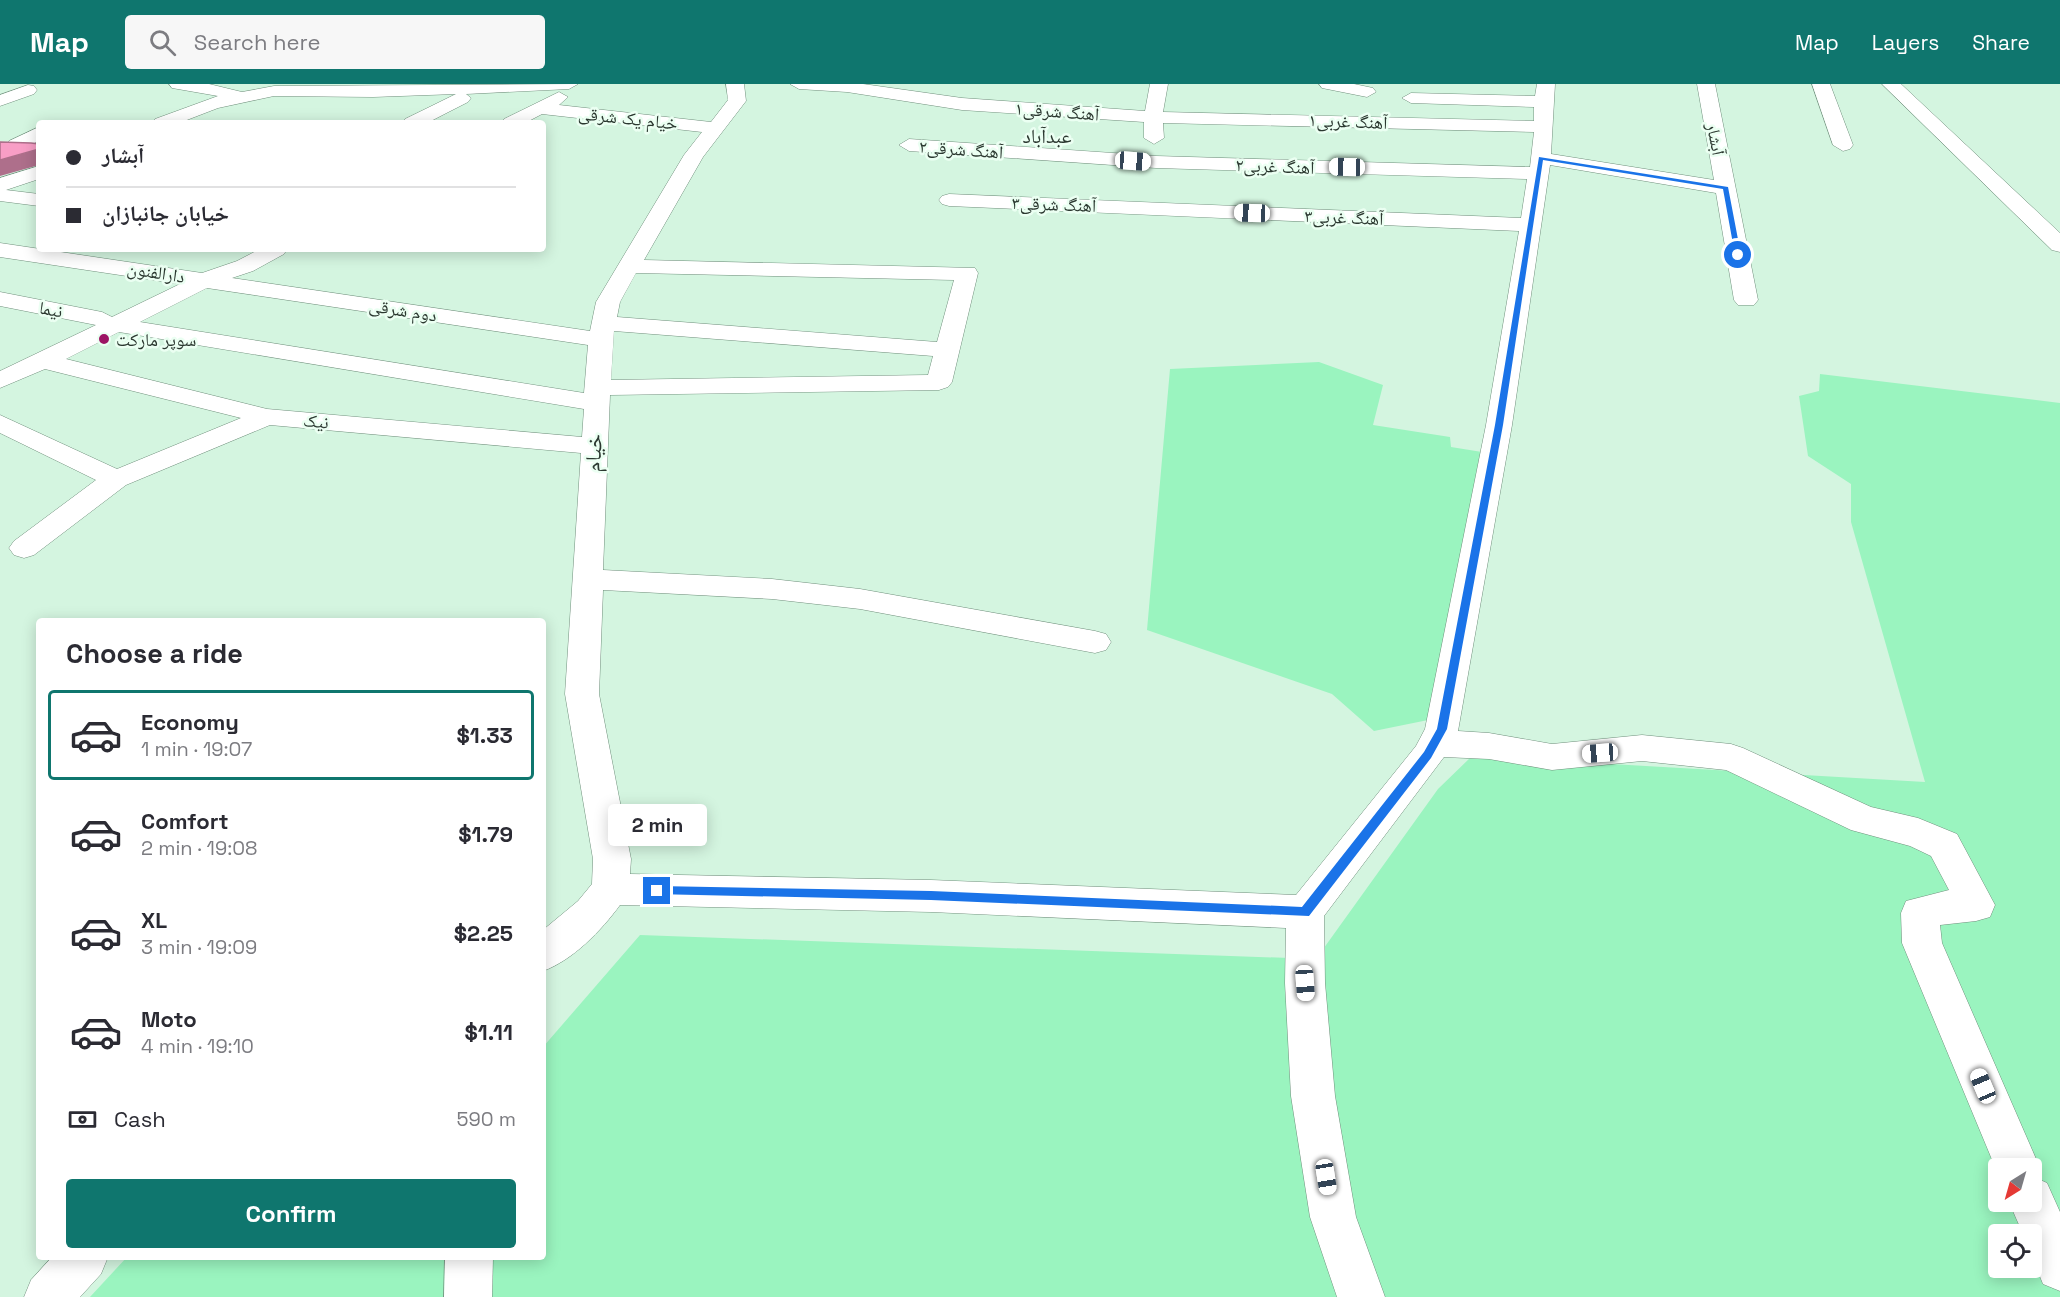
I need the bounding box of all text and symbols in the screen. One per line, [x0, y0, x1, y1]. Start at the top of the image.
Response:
search box [125, 15, 545, 69]
text: Map [30, 24, 89, 60]
icon: search [146, 26, 179, 59]
text: Search here [194, 28, 321, 56]
text: Map [1795, 29, 1839, 56]
text: Layers [1872, 29, 1939, 56]
text: Share [1972, 29, 2030, 56]
street label: آهنگ شرقی۱ [1014, 97, 1100, 125]
street label: خیام یک شرقی [577, 101, 679, 136]
street label: آهنگ غربی۱ [1308, 108, 1388, 134]
street label: آبشار [1701, 120, 1730, 158]
district label: عبدآباد [1022, 123, 1072, 149]
street label: آهنگ شرقی۲ [918, 135, 1004, 163]
text: آبشار [102, 141, 144, 169]
car [1114, 151, 1152, 171]
street label: آهنگ غربی۲ [1235, 153, 1315, 179]
car [1329, 158, 1365, 176]
street label: آهنگ شرقی۳ [1011, 191, 1097, 217]
text: خیابان جانبازان [102, 199, 229, 227]
car [1234, 203, 1270, 223]
street label: آهنگ غربی۳ [1304, 204, 1384, 230]
route start [1724, 241, 1751, 268]
street label: دارالفنون [126, 256, 186, 288]
street label: دوم شرقی [367, 293, 439, 328]
street label: نیما [37, 295, 65, 323]
place label: سوپر مارکت [116, 328, 196, 351]
marker: سوپر مارکت [97, 332, 111, 346]
street label: نیک [302, 408, 330, 434]
street label: خیام [578, 433, 609, 473]
text: Choose a ride [66, 636, 243, 671]
icon: car [69, 708, 123, 762]
text: Economy [141, 708, 239, 736]
text: $1.33 [456, 721, 513, 749]
text: 1 min · 19:07 [141, 736, 252, 762]
car [1581, 743, 1619, 763]
callout: 2 min [608, 804, 706, 846]
icon: car [69, 807, 123, 861]
text: Comfort [141, 807, 229, 835]
text: 2 min [632, 812, 683, 838]
text: $1.79 [458, 820, 513, 848]
text: 2 min · 19:08 [141, 835, 258, 861]
route end [643, 877, 670, 904]
icon: car [69, 906, 123, 960]
text: XL [141, 906, 167, 934]
text: $2.25 [454, 919, 513, 947]
text: 3 min · 19:09 [141, 934, 257, 960]
car [1295, 964, 1315, 1002]
icon: car [69, 1005, 123, 1059]
text: Moto [141, 1005, 197, 1033]
text: $1.11 [464, 1018, 513, 1046]
text: 4 min · 19:10 [141, 1033, 254, 1059]
car [1968, 1066, 1998, 1106]
icon: cash [66, 1103, 99, 1136]
text: Cash [114, 1105, 166, 1133]
text: 590 m [457, 1106, 516, 1132]
car [1314, 1158, 1338, 1196]
north arrow [1988, 1158, 2042, 1212]
map controls [1988, 1158, 2042, 1278]
button: Confirm [66, 1179, 516, 1248]
button: locate [1988, 1224, 2042, 1278]

